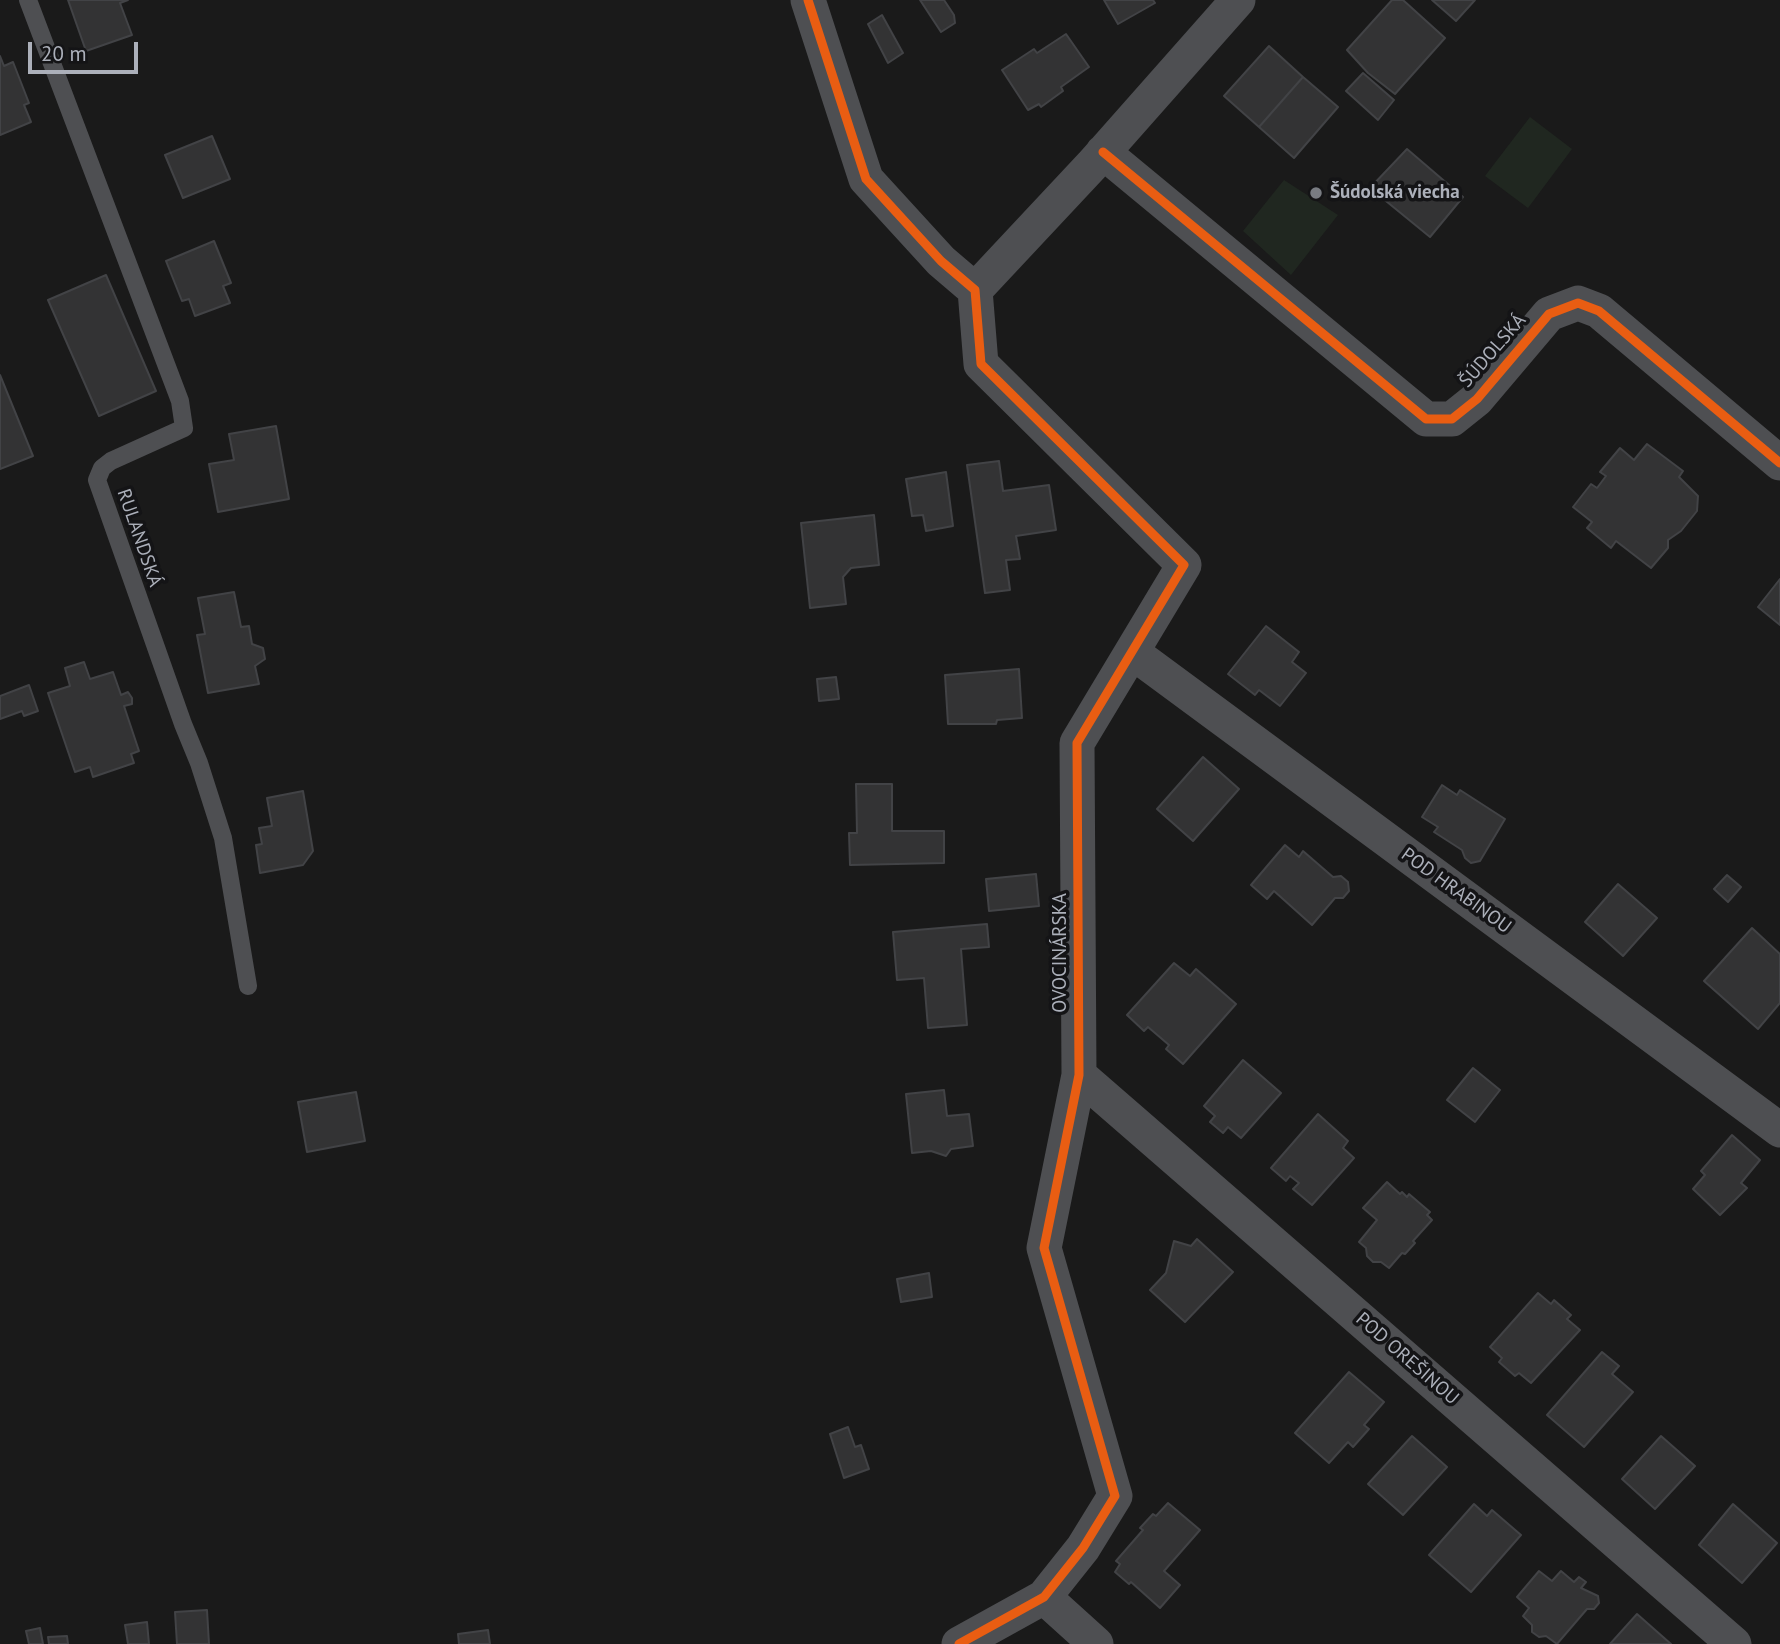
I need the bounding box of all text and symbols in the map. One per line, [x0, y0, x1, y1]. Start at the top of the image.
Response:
scale bar [32, 28, 142, 72]
text: 20 m [41, 40, 87, 67]
place label: Šúdolská viecha [1330, 182, 1460, 204]
marker: Šúdolská viecha [1308, 185, 1324, 201]
street label: ŠÚDOLSKÁ [1455, 310, 1531, 392]
street label: RULANDSKÁ [112, 486, 166, 590]
street label: POD HRABINOU [1397, 843, 1515, 939]
street label: OVOCINÁRSKA [1050, 893, 1072, 1013]
street label: POD OREŠINOU [1351, 1308, 1463, 1410]

